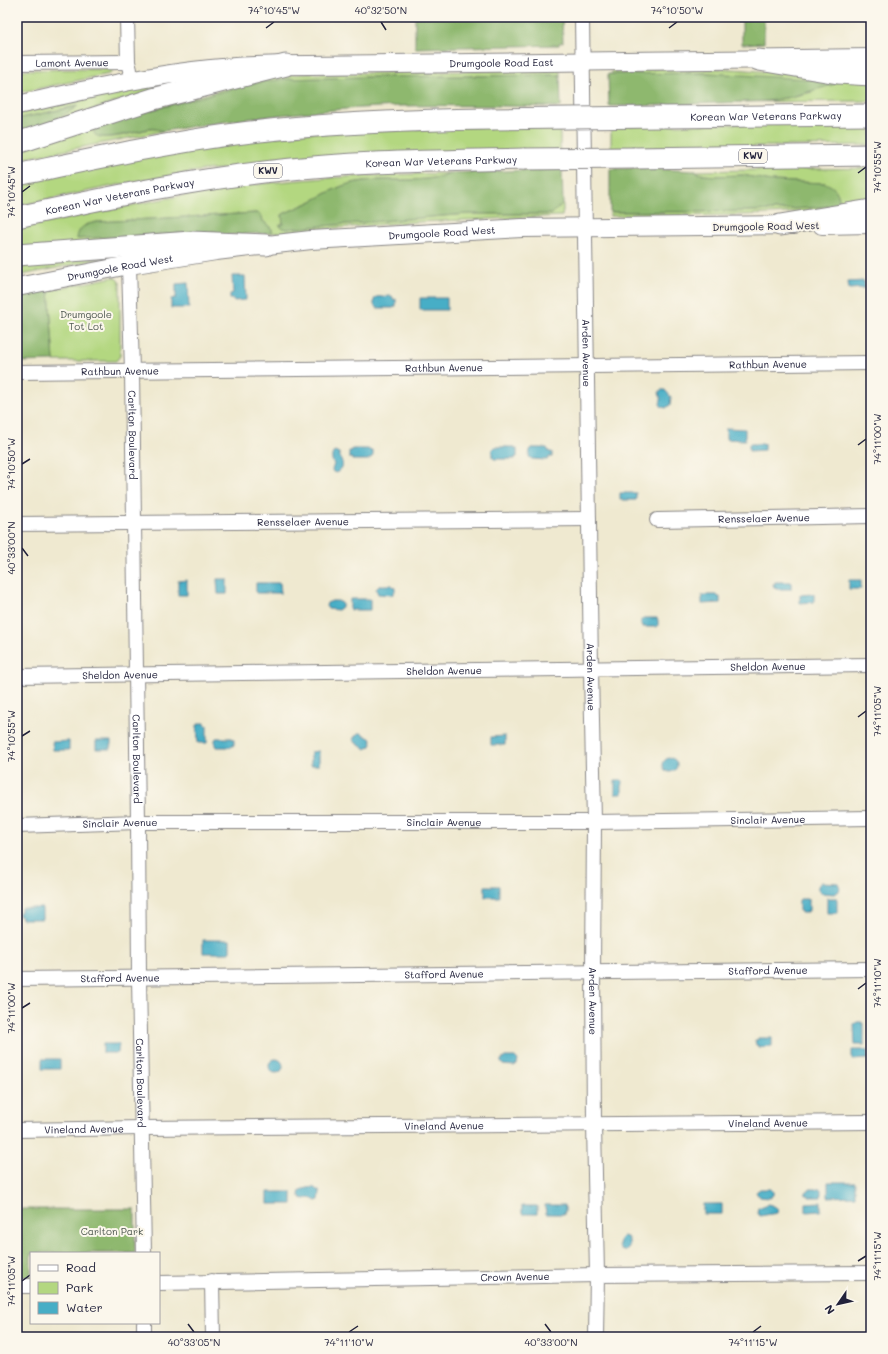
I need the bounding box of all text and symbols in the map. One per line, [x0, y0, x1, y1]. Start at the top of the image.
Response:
text: 74°10'45"W [248, 3, 300, 17]
text: 40°32'50"N [355, 3, 407, 17]
text: 74°10'50"W [651, 3, 703, 17]
street label: Lamont Avenue [35, 55, 109, 70]
street label: Drumgoole Road East [449, 55, 554, 70]
street label: Korean War Veterans Parkway [690, 108, 842, 124]
text: 74°10'55"W [870, 141, 884, 193]
road number: KWV [739, 149, 767, 163]
street label: Korean War Veterans Parkway [365, 152, 517, 170]
road number: KWV [254, 164, 282, 178]
text: 74°10'45"W [4, 166, 18, 218]
street label: Korean War Veterans Parkway [44, 175, 195, 218]
street label: Drumgoole Road West [712, 218, 820, 234]
street label: Drumgoole Road West [388, 223, 496, 243]
street label: Drumgoole Road West [66, 251, 174, 284]
park label: Drumgoole Tot Lot [60, 307, 112, 333]
street label: Arden Avenue [579, 319, 594, 387]
street label: Rathbun Avenue [729, 357, 807, 371]
street label: Rathbun Avenue [405, 360, 483, 375]
street label: Rathbun Avenue [81, 364, 159, 378]
street label: Carlton Boulevard [125, 390, 140, 480]
text: 74°11'00"W [870, 413, 884, 465]
text: 74°10'50"W [4, 438, 18, 490]
street label: Rensselaer Avenue [718, 510, 810, 526]
street label: Rensselaer Avenue [257, 514, 349, 529]
text: 40°33'00"N [4, 521, 18, 575]
street label: Arden Avenue [584, 643, 599, 711]
street label: Sheldon Avenue [730, 659, 806, 674]
street label: Sheldon Avenue [406, 663, 482, 678]
street label: Sheldon Avenue [82, 667, 158, 682]
text: 74°11'05"W [870, 685, 884, 736]
text: 74°10'55"W [4, 710, 18, 762]
street label: Carlton Boulevard [130, 714, 145, 804]
street label: Sinclair Avenue [730, 812, 805, 827]
street label: Sinclair Avenue [82, 815, 157, 831]
street label: Sinclair Avenue [407, 815, 481, 829]
text: 74°11'10"W [870, 958, 884, 1008]
street label: Stafford Avenue [728, 963, 808, 978]
street label: Stafford Avenue [404, 967, 484, 981]
street label: Arden Avenue [586, 967, 600, 1035]
street label: Stafford Avenue [80, 970, 160, 985]
text: 74°11'00"W [4, 982, 18, 1034]
street label: Carlton Boulevard [133, 1038, 149, 1128]
street label: Vineland Avenue [728, 1116, 808, 1130]
street label: Vineland Avenue [404, 1118, 484, 1133]
street label: Vineland Avenue [44, 1121, 124, 1137]
park label: Carlton Park [81, 1224, 143, 1238]
text: 74°11'15"W [870, 1231, 884, 1281]
legend [30, 1252, 160, 1324]
text: 74°11'05"W [4, 1255, 18, 1306]
text: Road [66, 1259, 96, 1275]
street label: Crown Avenue [480, 1269, 550, 1284]
text: Park [66, 1279, 93, 1295]
north arrow [818, 1284, 858, 1324]
text: Water [66, 1299, 103, 1315]
text: N [821, 1302, 838, 1318]
text: 40°33'05"N [168, 1335, 220, 1349]
text: 74°11'10"W [324, 1335, 374, 1349]
text: 40°33'00"N [524, 1335, 578, 1349]
text: 74°11'15"W [728, 1335, 778, 1349]

